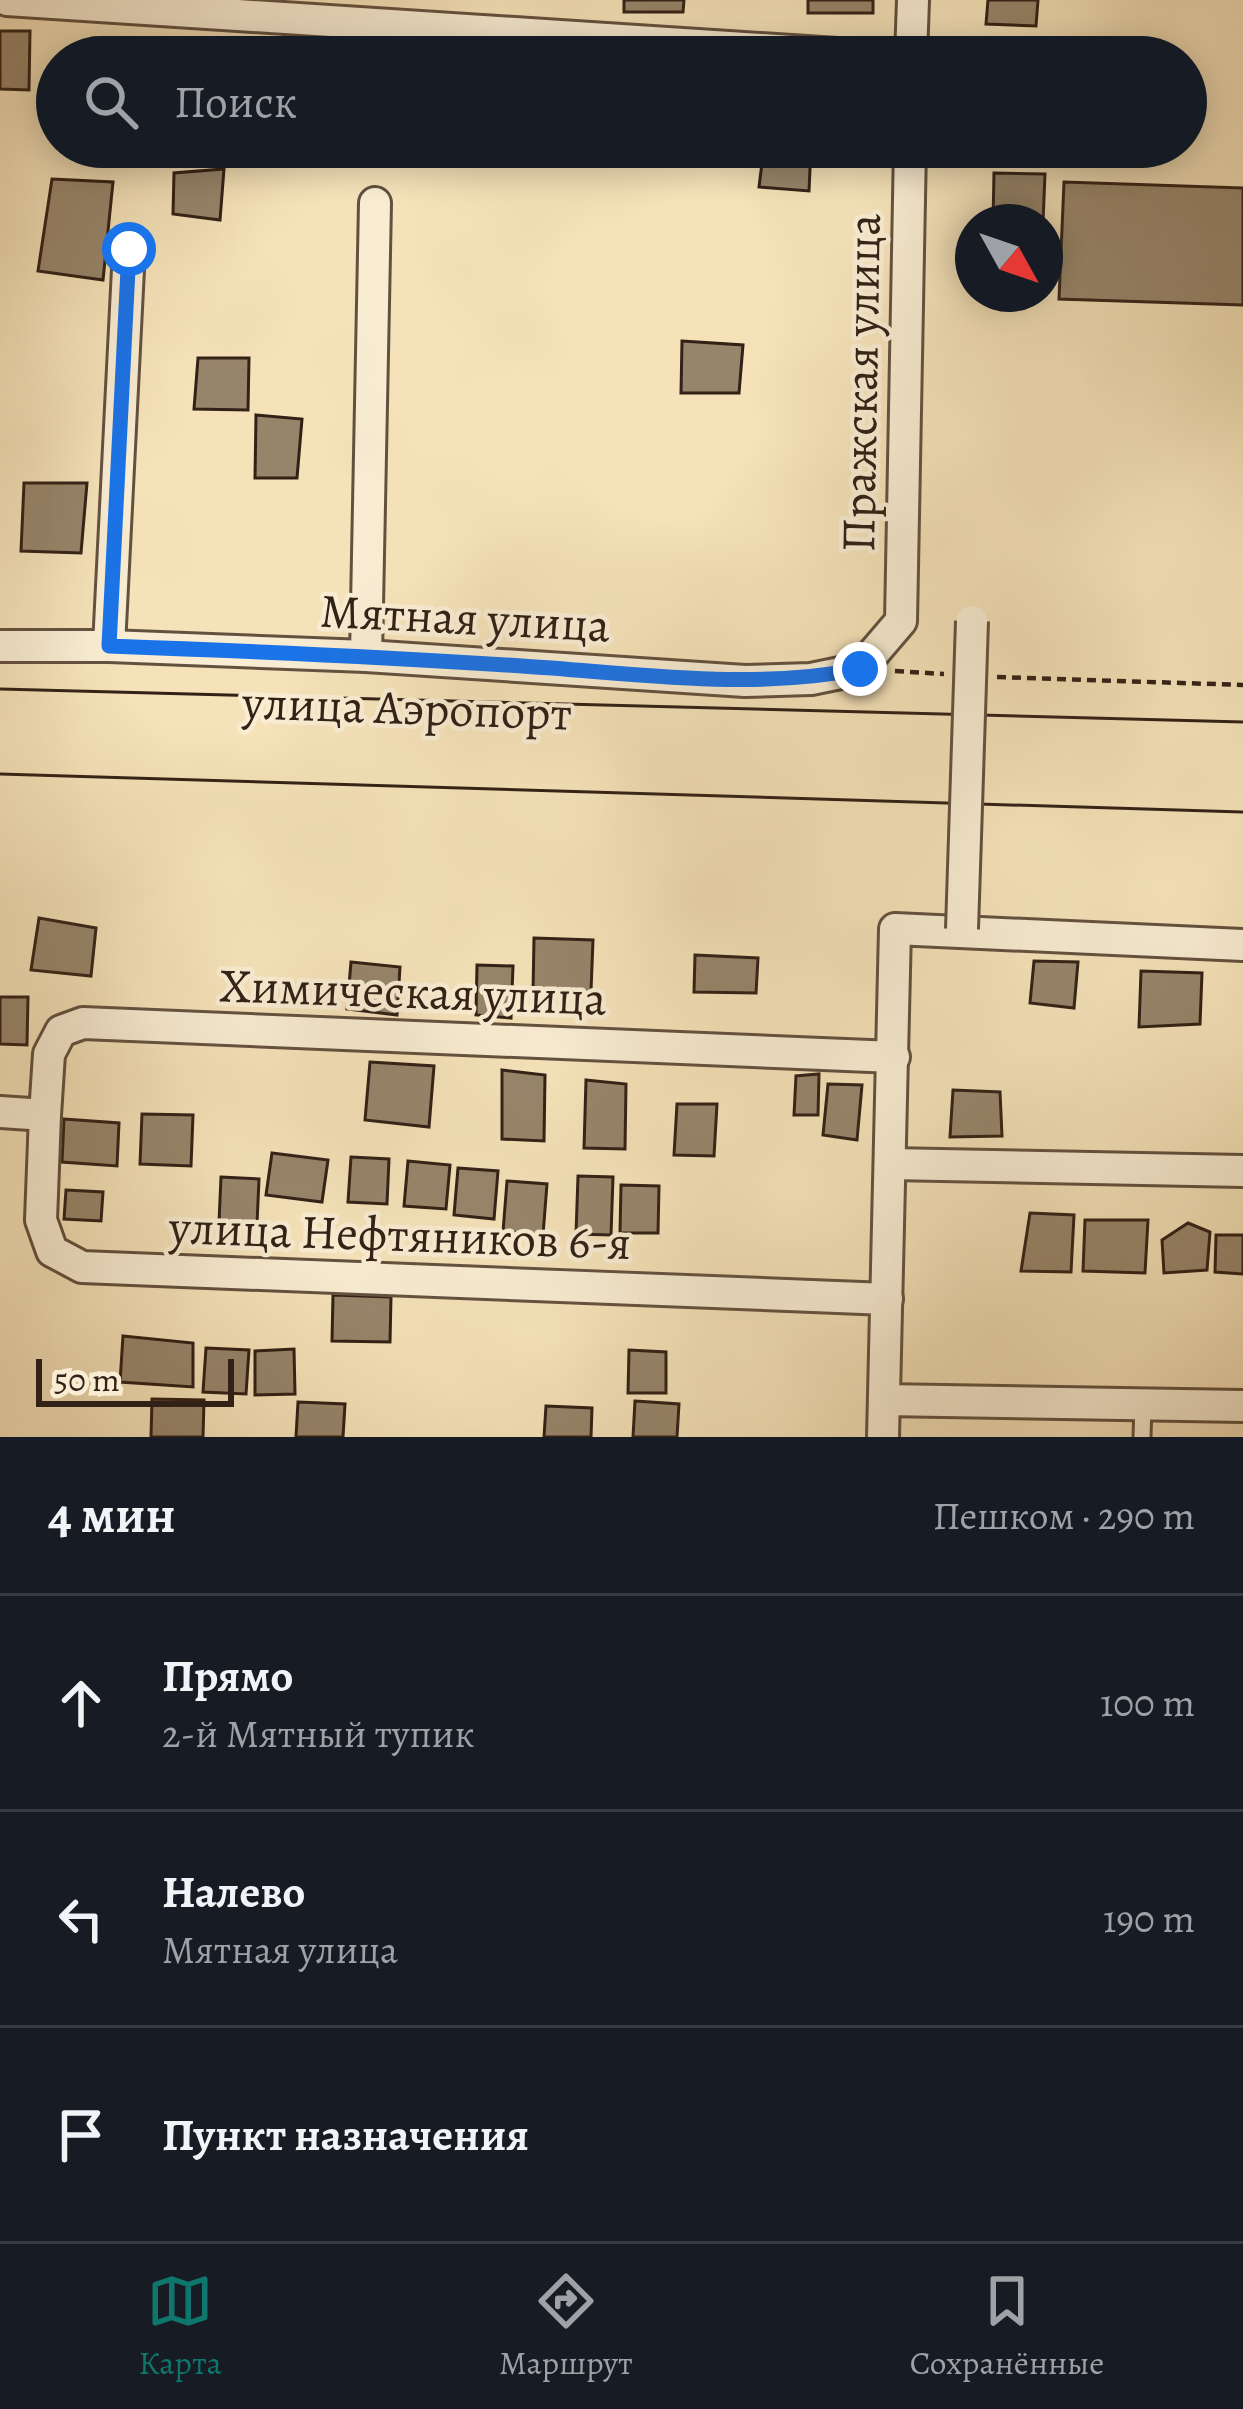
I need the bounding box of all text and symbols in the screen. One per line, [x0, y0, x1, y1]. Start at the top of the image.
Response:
search box [36, 36, 1207, 168]
icon: search [78, 69, 144, 135]
text: Поиск [174, 71, 297, 133]
north arrow [955, 204, 1063, 312]
street label: Пражская улица [825, 213, 897, 553]
route start [102, 222, 156, 276]
street label: Мятная улица [318, 577, 612, 659]
route end [833, 642, 887, 696]
street label: улица Аэропорт [240, 669, 573, 747]
street label: Химическая улица [219, 952, 607, 1032]
street label: улица Нефтяников 6-я [167, 1194, 632, 1276]
scale bar [36, 1353, 234, 1406]
text: 50 m [54, 1357, 120, 1402]
text: 4 мин [48, 1480, 176, 1550]
text: Пешком · 290 m [933, 1489, 1195, 1542]
text: Прямо [162, 1645, 293, 1707]
icon: ahead [48, 1670, 114, 1736]
text: 100 m [1100, 1676, 1195, 1729]
text: 2-й Мятный тупик [162, 1707, 475, 1760]
text: Налево [162, 1861, 305, 1923]
icon: left [48, 1886, 114, 1952]
text: 190 m [1103, 1892, 1195, 1945]
text: Мятная улица [162, 1923, 398, 1976]
icon: arrive [48, 2102, 114, 2168]
text: Пункт назначения [162, 2104, 529, 2166]
tab: Карта [139, 2268, 222, 2385]
tab: Маршрут [499, 2268, 633, 2385]
tab: Сохранённые [910, 2268, 1104, 2385]

